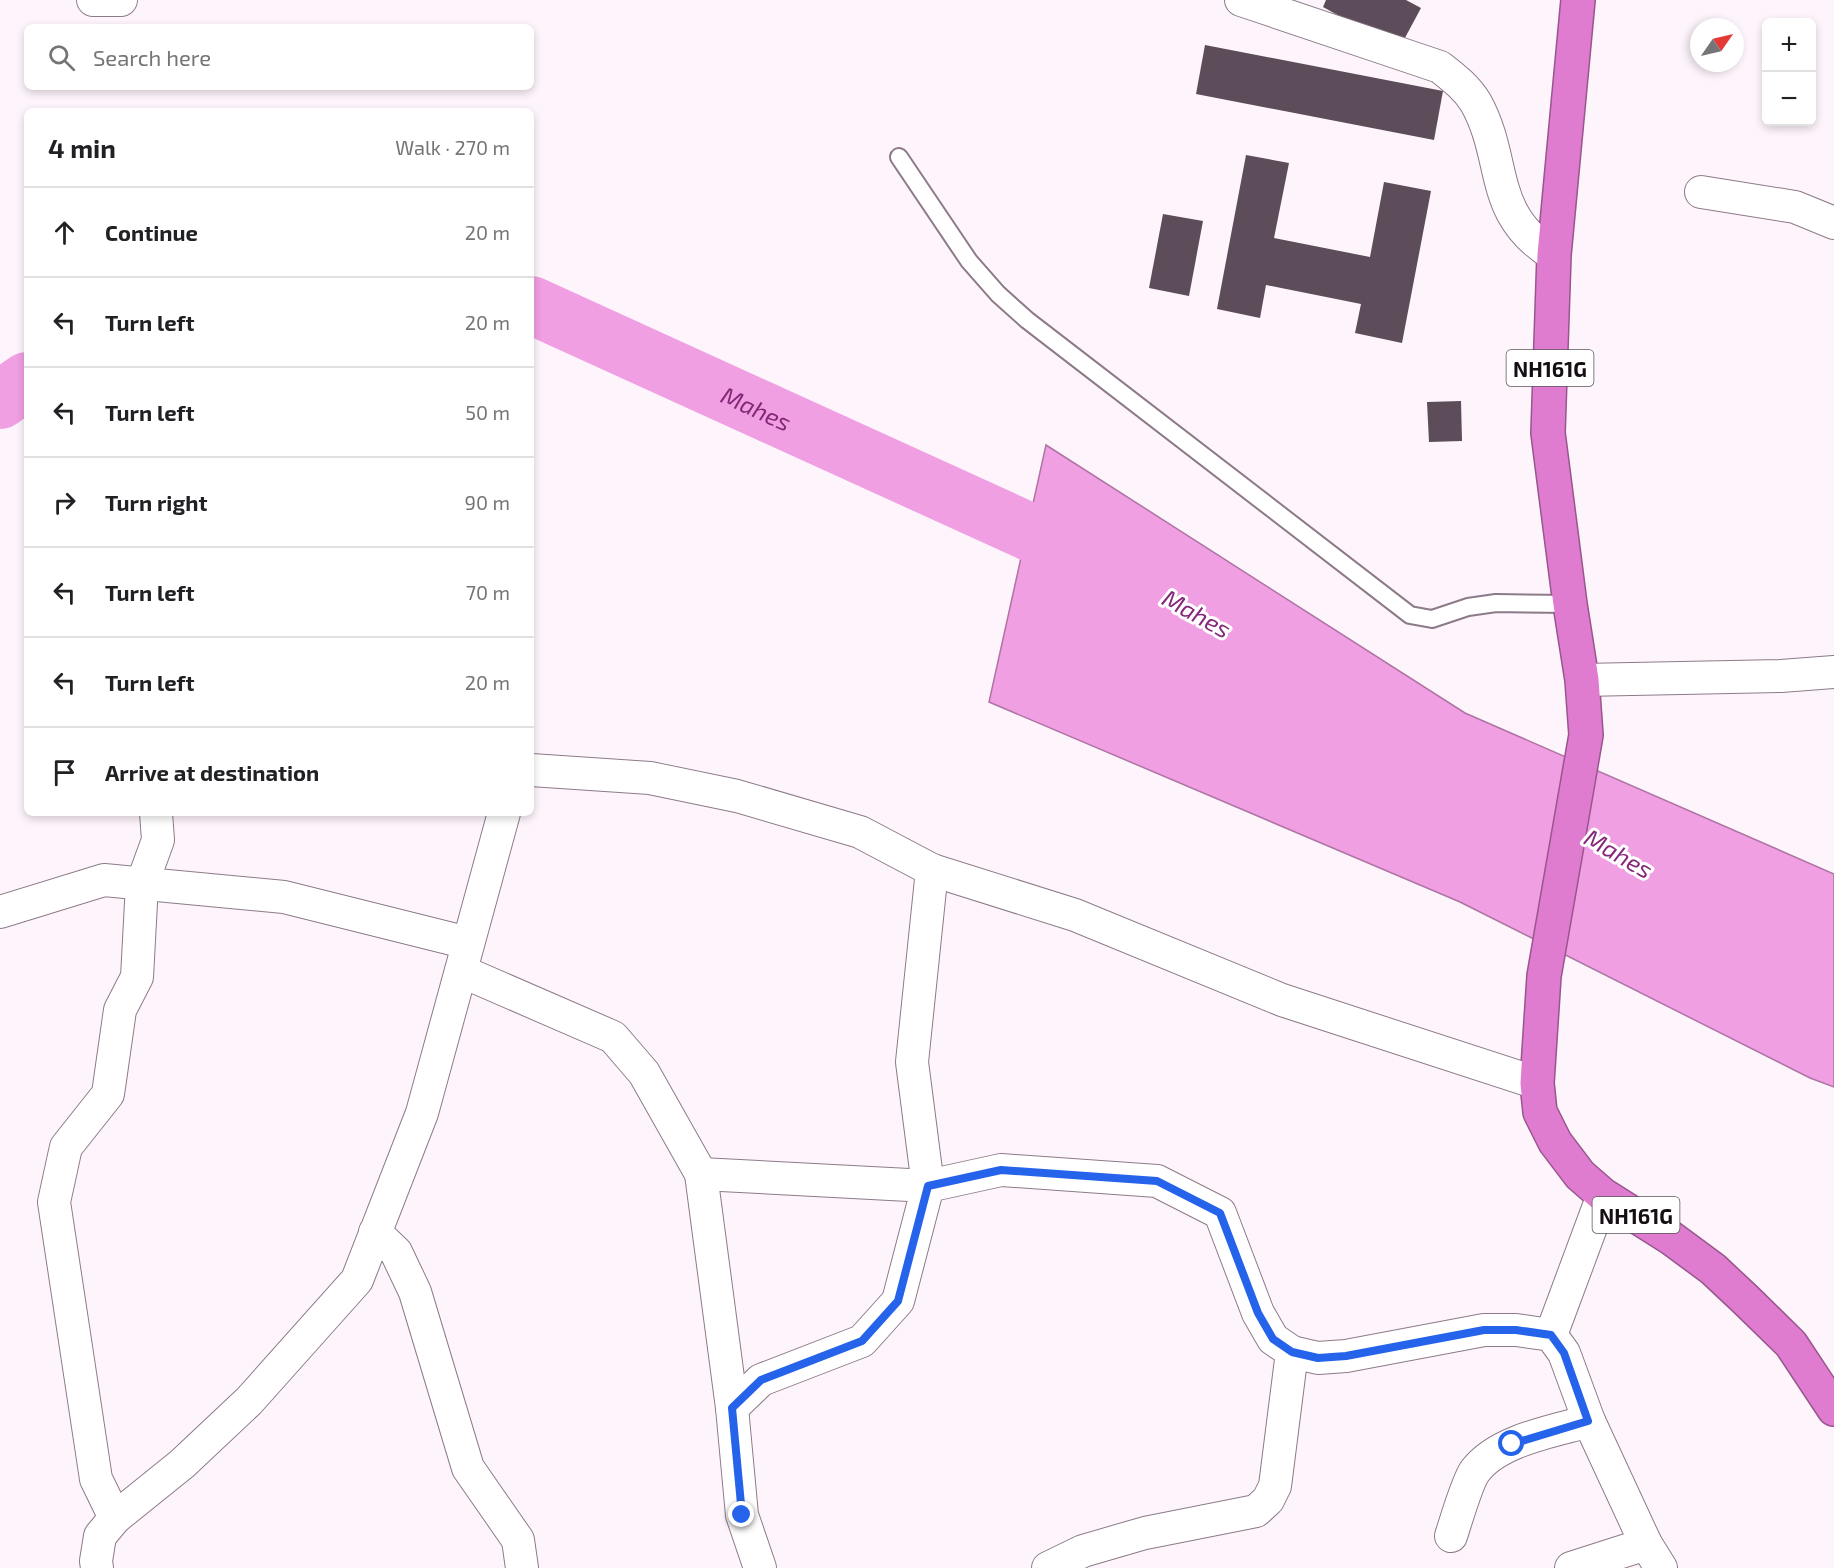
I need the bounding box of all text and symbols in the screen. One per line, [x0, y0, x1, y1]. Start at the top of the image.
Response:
north arrow [1690, 18, 1744, 72]
map controls [1762, 18, 1816, 126]
button: + [1762, 18, 1816, 72]
search box [24, 24, 534, 90]
icon: search [45, 41, 78, 74]
text: Search here [93, 44, 211, 70]
button: − [1762, 72, 1816, 126]
text: 4 min [48, 132, 116, 163]
text: Walk · 270 m [395, 135, 510, 159]
icon: ahead [48, 216, 81, 249]
text: Continue [105, 219, 198, 245]
text: 20 m [465, 220, 510, 244]
icon: left [48, 306, 81, 339]
text: Turn left [105, 309, 194, 335]
text: 20 m [465, 310, 510, 334]
road number: NH161G [1506, 350, 1594, 386]
water label: Mahes [717, 379, 796, 436]
icon: left [48, 396, 81, 429]
text: Turn left [105, 399, 194, 425]
text: 50 m [465, 400, 510, 424]
icon: right [48, 486, 81, 519]
text: Turn right [105, 489, 207, 515]
text: 90 m [465, 490, 510, 514]
icon: left [48, 576, 81, 609]
text: Turn left [105, 579, 194, 605]
text: 70 m [466, 580, 510, 604]
water label: Mahes [1158, 582, 1236, 644]
icon: left [48, 666, 81, 699]
text: Turn left [105, 669, 194, 695]
text: 20 m [465, 670, 510, 694]
icon: arrive [48, 756, 81, 789]
text: Arrive at destination [105, 759, 319, 785]
water label: Mahes [1580, 822, 1658, 884]
road number: NH161G [1592, 1197, 1680, 1233]
route start [1498, 1430, 1524, 1456]
route end [728, 1501, 754, 1527]

